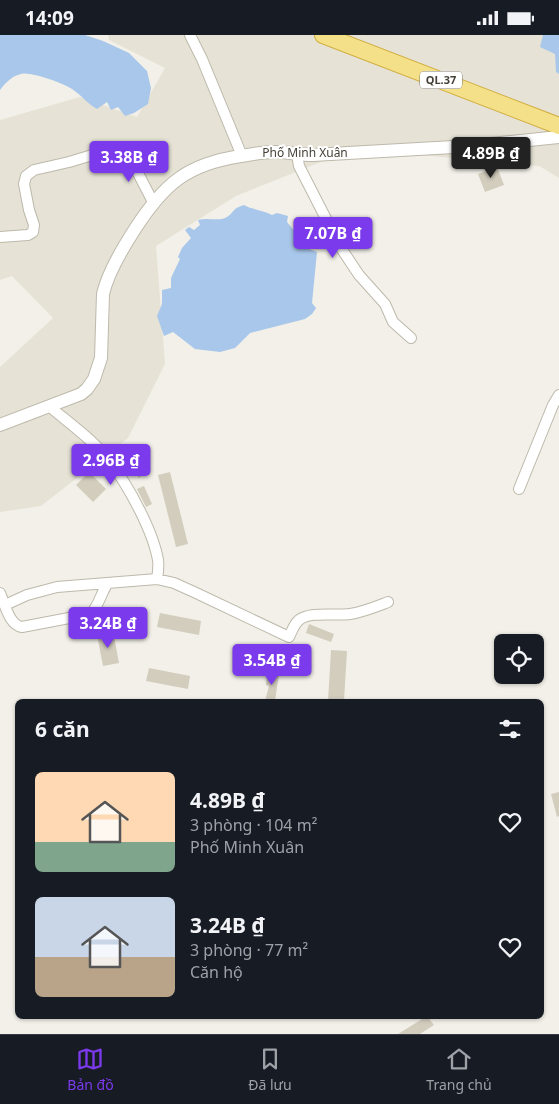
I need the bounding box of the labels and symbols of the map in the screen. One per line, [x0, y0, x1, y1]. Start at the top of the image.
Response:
road number: QL.37 [420, 71, 462, 89]
pin: 4.89B ₫ [445, 137, 537, 179]
pin: 3.38B ₫ [83, 141, 175, 183]
street label: Phố Minh Xuân [262, 144, 348, 161]
pin: 7.07B ₫ [287, 217, 379, 259]
pin: 2.96B ₫ [65, 443, 157, 486]
pin: 3.24B ₫ [62, 607, 154, 649]
pin: 3.54B ₫ [226, 643, 318, 686]

